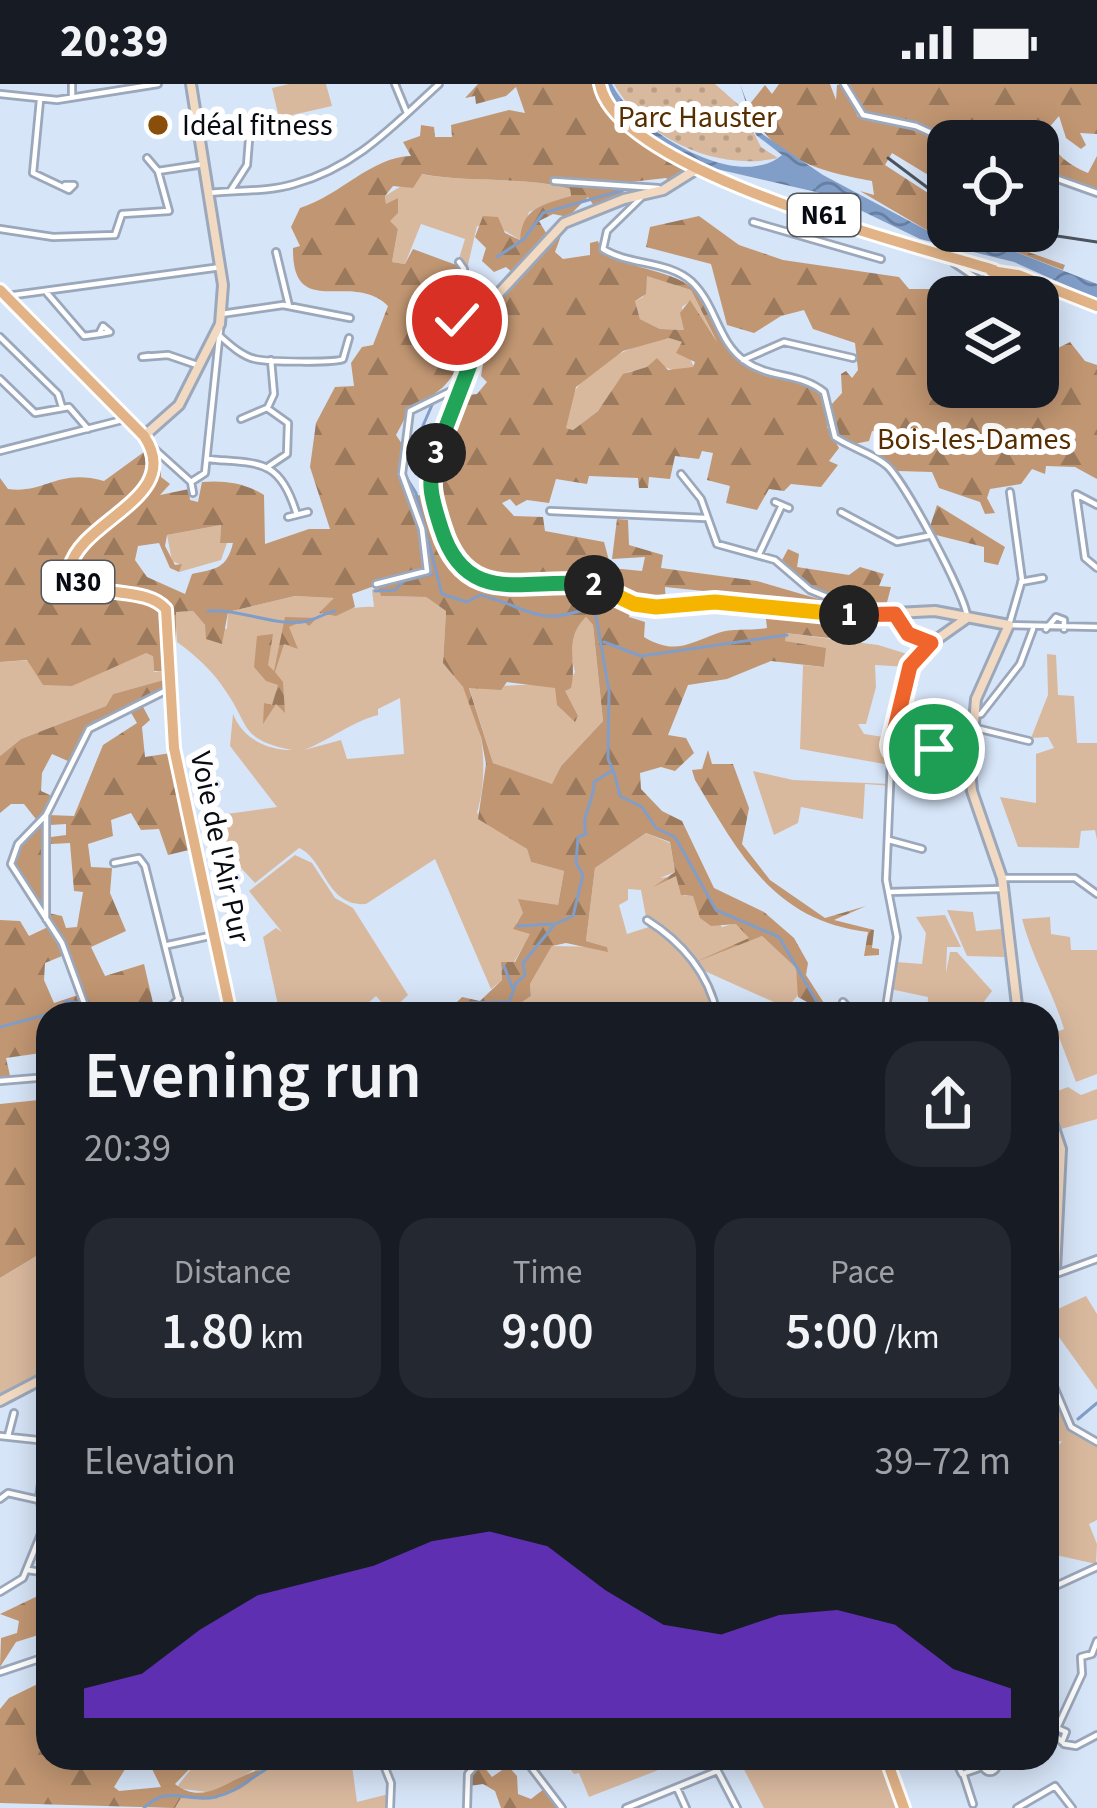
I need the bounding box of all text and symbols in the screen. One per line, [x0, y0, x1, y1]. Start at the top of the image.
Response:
text: 20:39 [60, 10, 169, 74]
park label: Parc Hauster [618, 96, 777, 139]
place label: Idéal fitness [182, 104, 333, 147]
marker: Idéal fitness [145, 112, 171, 138]
map controls [927, 120, 1059, 408]
button: locate [927, 120, 1059, 252]
road number: N61 [788, 194, 860, 236]
pin [406, 269, 508, 371]
button: layers [927, 276, 1059, 408]
icon: check [424, 287, 490, 353]
park label: Bois-les-Dames [877, 418, 1071, 461]
pin: 3 [406, 423, 466, 483]
text: 3 [427, 429, 445, 476]
pin: 2 [564, 555, 624, 615]
road number: N30 [42, 561, 114, 603]
text: 2 [585, 561, 603, 608]
pin: 1 [819, 585, 879, 645]
text: 1 [840, 591, 858, 638]
pin [883, 698, 985, 800]
icon: arrive [901, 716, 967, 782]
street label: Voie de l'Air Pur [179, 747, 261, 947]
text: Evening run [84, 1029, 422, 1123]
button: share [885, 1041, 1011, 1167]
text: 20:39 [84, 1121, 171, 1177]
text: Distance [174, 1249, 291, 1296]
text: Time [513, 1249, 582, 1296]
text: Pace [830, 1249, 895, 1296]
text: 1.80 [161, 1296, 254, 1368]
text: 9:00 [501, 1296, 594, 1368]
text: 5:00 [785, 1296, 878, 1368]
text: km [254, 1314, 304, 1361]
text: /km [878, 1314, 940, 1361]
text: Elevation [84, 1434, 236, 1490]
text: 39–72 m [875, 1434, 1011, 1490]

